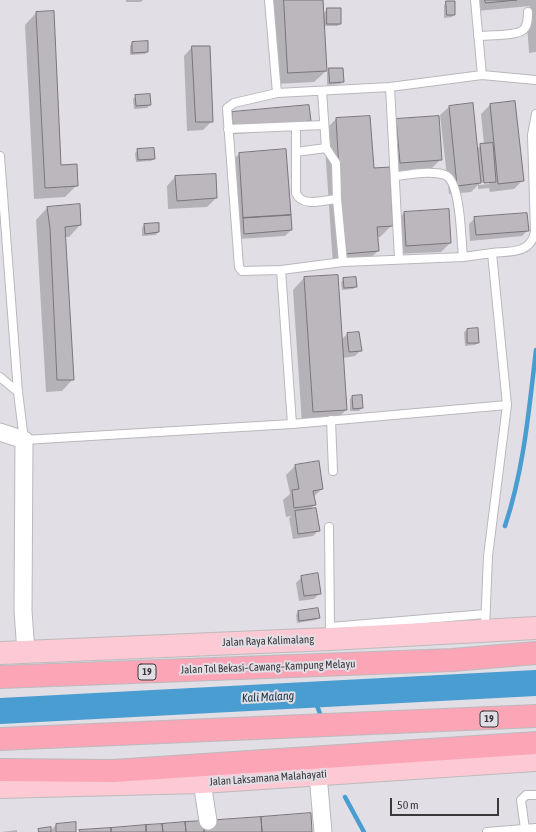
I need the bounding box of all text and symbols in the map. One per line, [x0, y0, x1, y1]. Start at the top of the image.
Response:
street label: Jalan Raya Kalimalang [222, 633, 314, 649]
street label: Jalan Tol Bekasi–Cawang–Kampung Melayu [180, 657, 356, 677]
road number: 19 [138, 664, 156, 680]
water label: Kali Malang [241, 688, 295, 706]
road number: 19 [480, 711, 498, 727]
street label: Jalan Laksamana Malahayati [209, 767, 327, 789]
scale bar [392, 790, 501, 816]
text: 50 m [397, 798, 419, 812]

